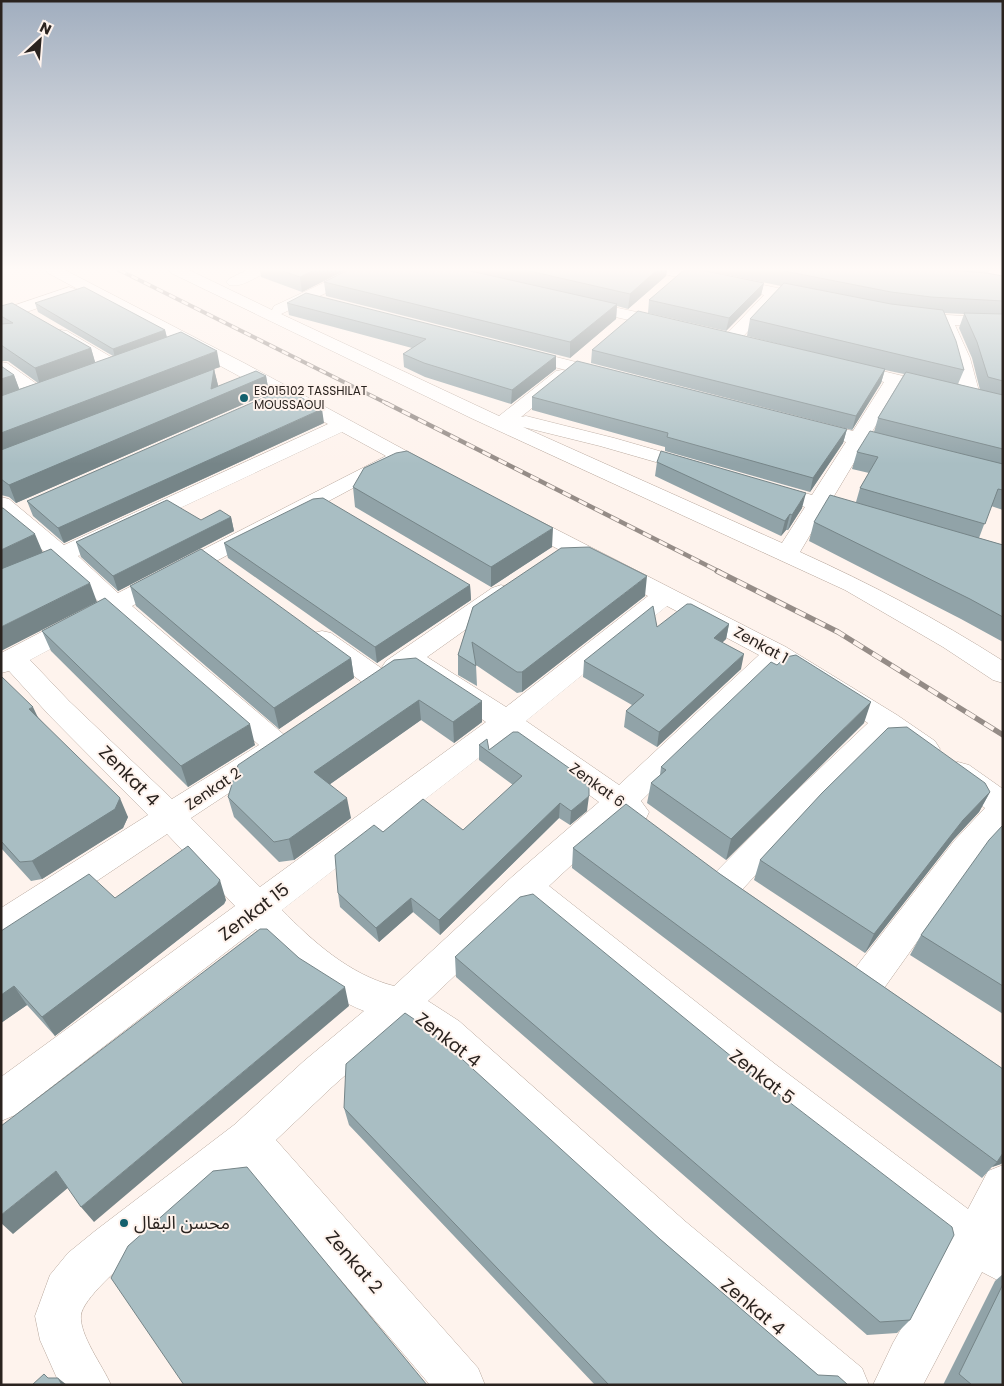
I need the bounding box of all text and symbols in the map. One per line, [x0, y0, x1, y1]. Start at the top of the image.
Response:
north arrow [15, 15, 65, 65]
text: N [37, 17, 55, 40]
place label: ES015102 TASSHILAT MOUSSAOUI [254, 382, 368, 413]
marker: ES015102 TASSHILAT MOUSSAOUI [238, 392, 250, 404]
street label: Zenkat 1 [730, 621, 792, 668]
street label: Zenkat 4 [93, 740, 165, 812]
street label: Zenkat 6 [565, 757, 629, 812]
street label: Zenkat 2 [181, 762, 245, 815]
street label: Zenkat 15 [213, 877, 294, 946]
street label: Zenkat 4 [410, 1006, 486, 1073]
street label: Zenkat 5 [724, 1043, 800, 1110]
place label: محسن البقال [134, 1210, 230, 1235]
marker: محسن البقال [118, 1217, 130, 1229]
street label: Zenkat 2 [320, 1225, 389, 1298]
street label: Zenkat 4 [716, 1272, 791, 1341]

